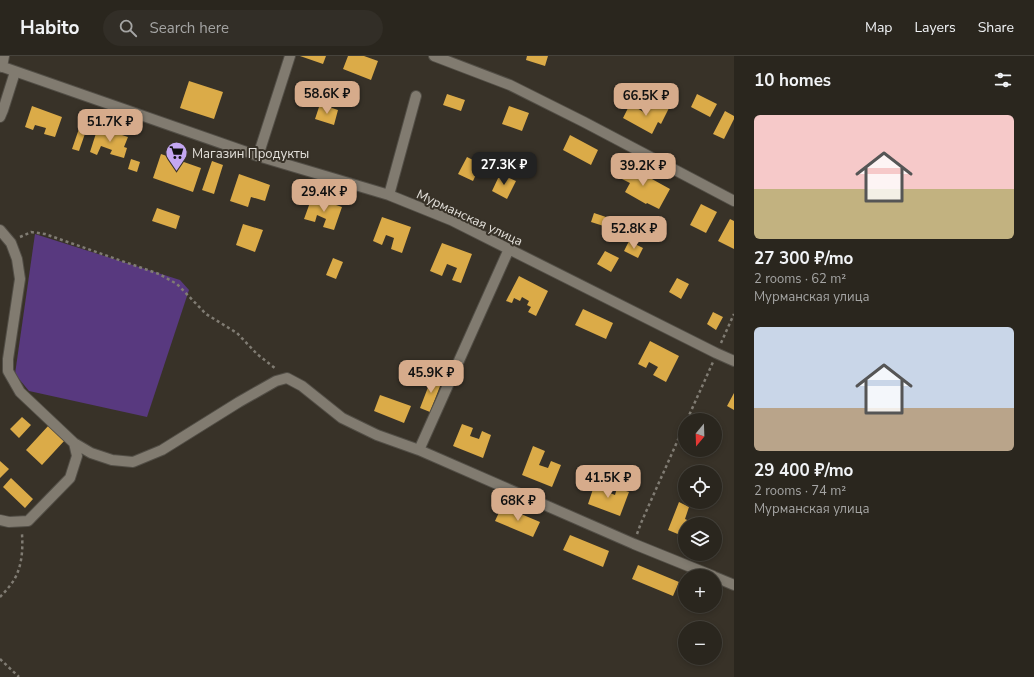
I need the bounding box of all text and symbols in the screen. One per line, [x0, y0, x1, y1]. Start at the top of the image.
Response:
search box [103, 10, 383, 46]
text: Habito [20, 15, 79, 41]
icon: search [117, 17, 139, 39]
text: Search here [149, 18, 229, 38]
text: Map [865, 18, 892, 37]
text: Layers [914, 18, 956, 37]
text: Share [978, 18, 1014, 37]
text: 10 homes [754, 69, 831, 92]
icon: filters [992, 69, 1014, 91]
pin: 58.6K ₽ [290, 81, 364, 115]
pin: 66.5K ₽ [609, 83, 683, 117]
text: 58.6K ₽ [304, 85, 350, 103]
text: 66.5K ₽ [623, 87, 669, 105]
pin: 51.7K ₽ [73, 109, 147, 143]
text: 51.7K ₽ [87, 113, 133, 131]
supermarket icon: Магазин Продукты [164, 140, 190, 173]
icon: home [848, 141, 920, 213]
place label: Магазин Продукты [192, 145, 309, 163]
pin: 27.3K ₽ [467, 152, 541, 186]
pin: 39.2K ₽ [606, 153, 680, 187]
text: 27.3K ₽ [481, 156, 527, 174]
text: 39.2K ₽ [620, 157, 666, 175]
pin: 29.4K ₽ [287, 179, 361, 213]
text: 29.4K ₽ [301, 183, 347, 201]
street label: Мурманская улица [413, 185, 526, 250]
pin: 52.8K ₽ [597, 216, 671, 250]
text: 52.8K ₽ [611, 220, 657, 238]
text: 27 300 ₽/mo [754, 247, 853, 270]
text: 2 rooms · 62 m² [754, 270, 846, 288]
text: Мурманская улица [754, 288, 869, 306]
icon: home [848, 353, 920, 425]
pin: 45.9K ₽ [394, 360, 468, 394]
text: 45.9K ₽ [408, 364, 454, 382]
north arrow [678, 413, 722, 457]
map controls [678, 413, 722, 665]
text: 29 400 ₽/mo [754, 459, 853, 482]
pin: 41.5K ₽ [571, 465, 645, 499]
button: locate [678, 465, 722, 509]
text: 41.5K ₽ [585, 469, 631, 487]
text: 2 rooms · 74 m² [754, 482, 846, 500]
pin: 68K ₽ [490, 488, 546, 522]
text: 68K ₽ [500, 492, 536, 510]
text: Мурманская улица [754, 500, 869, 518]
button: layers [678, 517, 722, 561]
button: + [678, 569, 722, 613]
button: − [678, 621, 722, 665]

